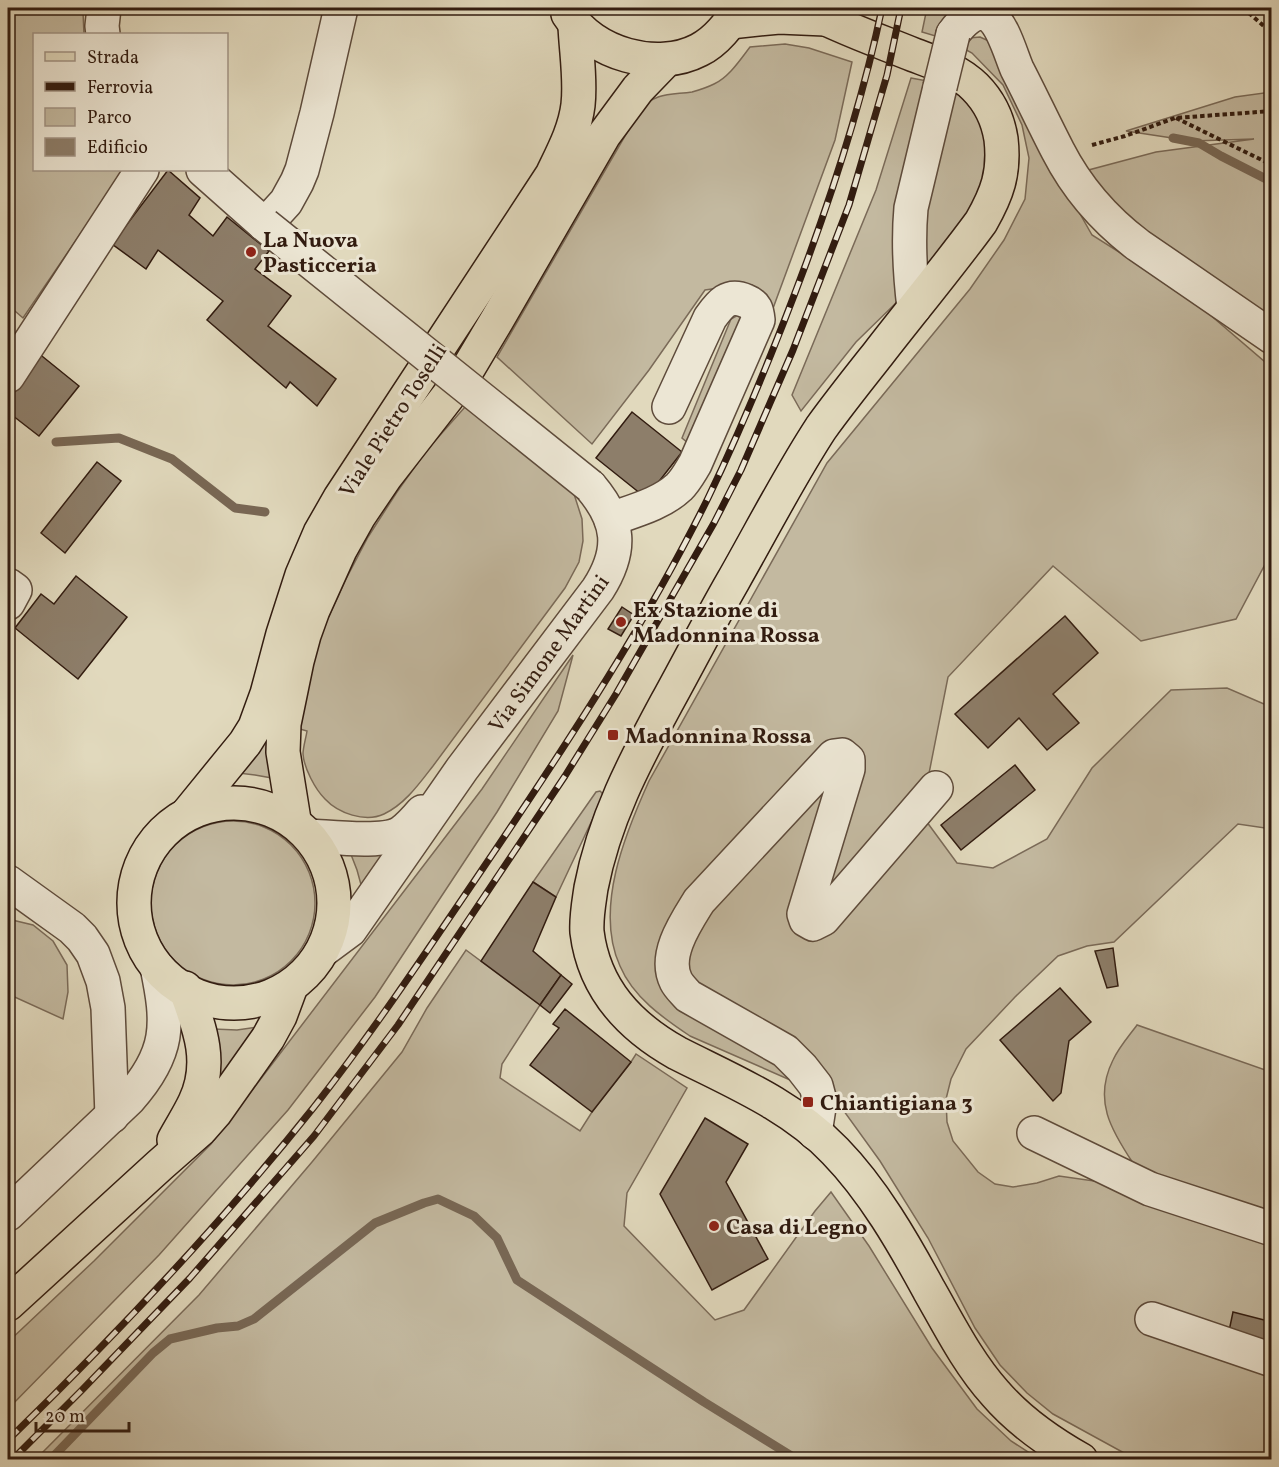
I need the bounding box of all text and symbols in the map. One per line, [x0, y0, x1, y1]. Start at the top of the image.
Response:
legend [33, 33, 228, 171]
text: Strada [87, 46, 139, 71]
text: Ferrovia [87, 76, 153, 101]
text: Parco [87, 106, 132, 131]
text: Edificio [87, 136, 148, 161]
place label: La Nuova Pasticceria [263, 226, 377, 282]
marker: La Nuova Pasticceria [244, 245, 258, 259]
street label: Viale Pietro Toselli [333, 338, 456, 504]
street label: Via Simone Martini [482, 569, 618, 740]
place label: Ex Stazione di Madonnina Rossa [633, 596, 820, 652]
marker: Ex Stazione di Madonnina Rossa [614, 615, 628, 629]
place label: Madonnina Rossa [625, 722, 812, 753]
marker: Madonnina Rossa [606, 728, 620, 742]
place label: Chiantigiana 3 [820, 1089, 973, 1120]
marker: Chiantigiana 3 [801, 1095, 815, 1109]
place label: Casa di Legno [726, 1213, 868, 1244]
marker: Casa di Legno [707, 1219, 721, 1233]
scale bar [36, 1395, 129, 1433]
text: 20 m [45, 1405, 85, 1430]

